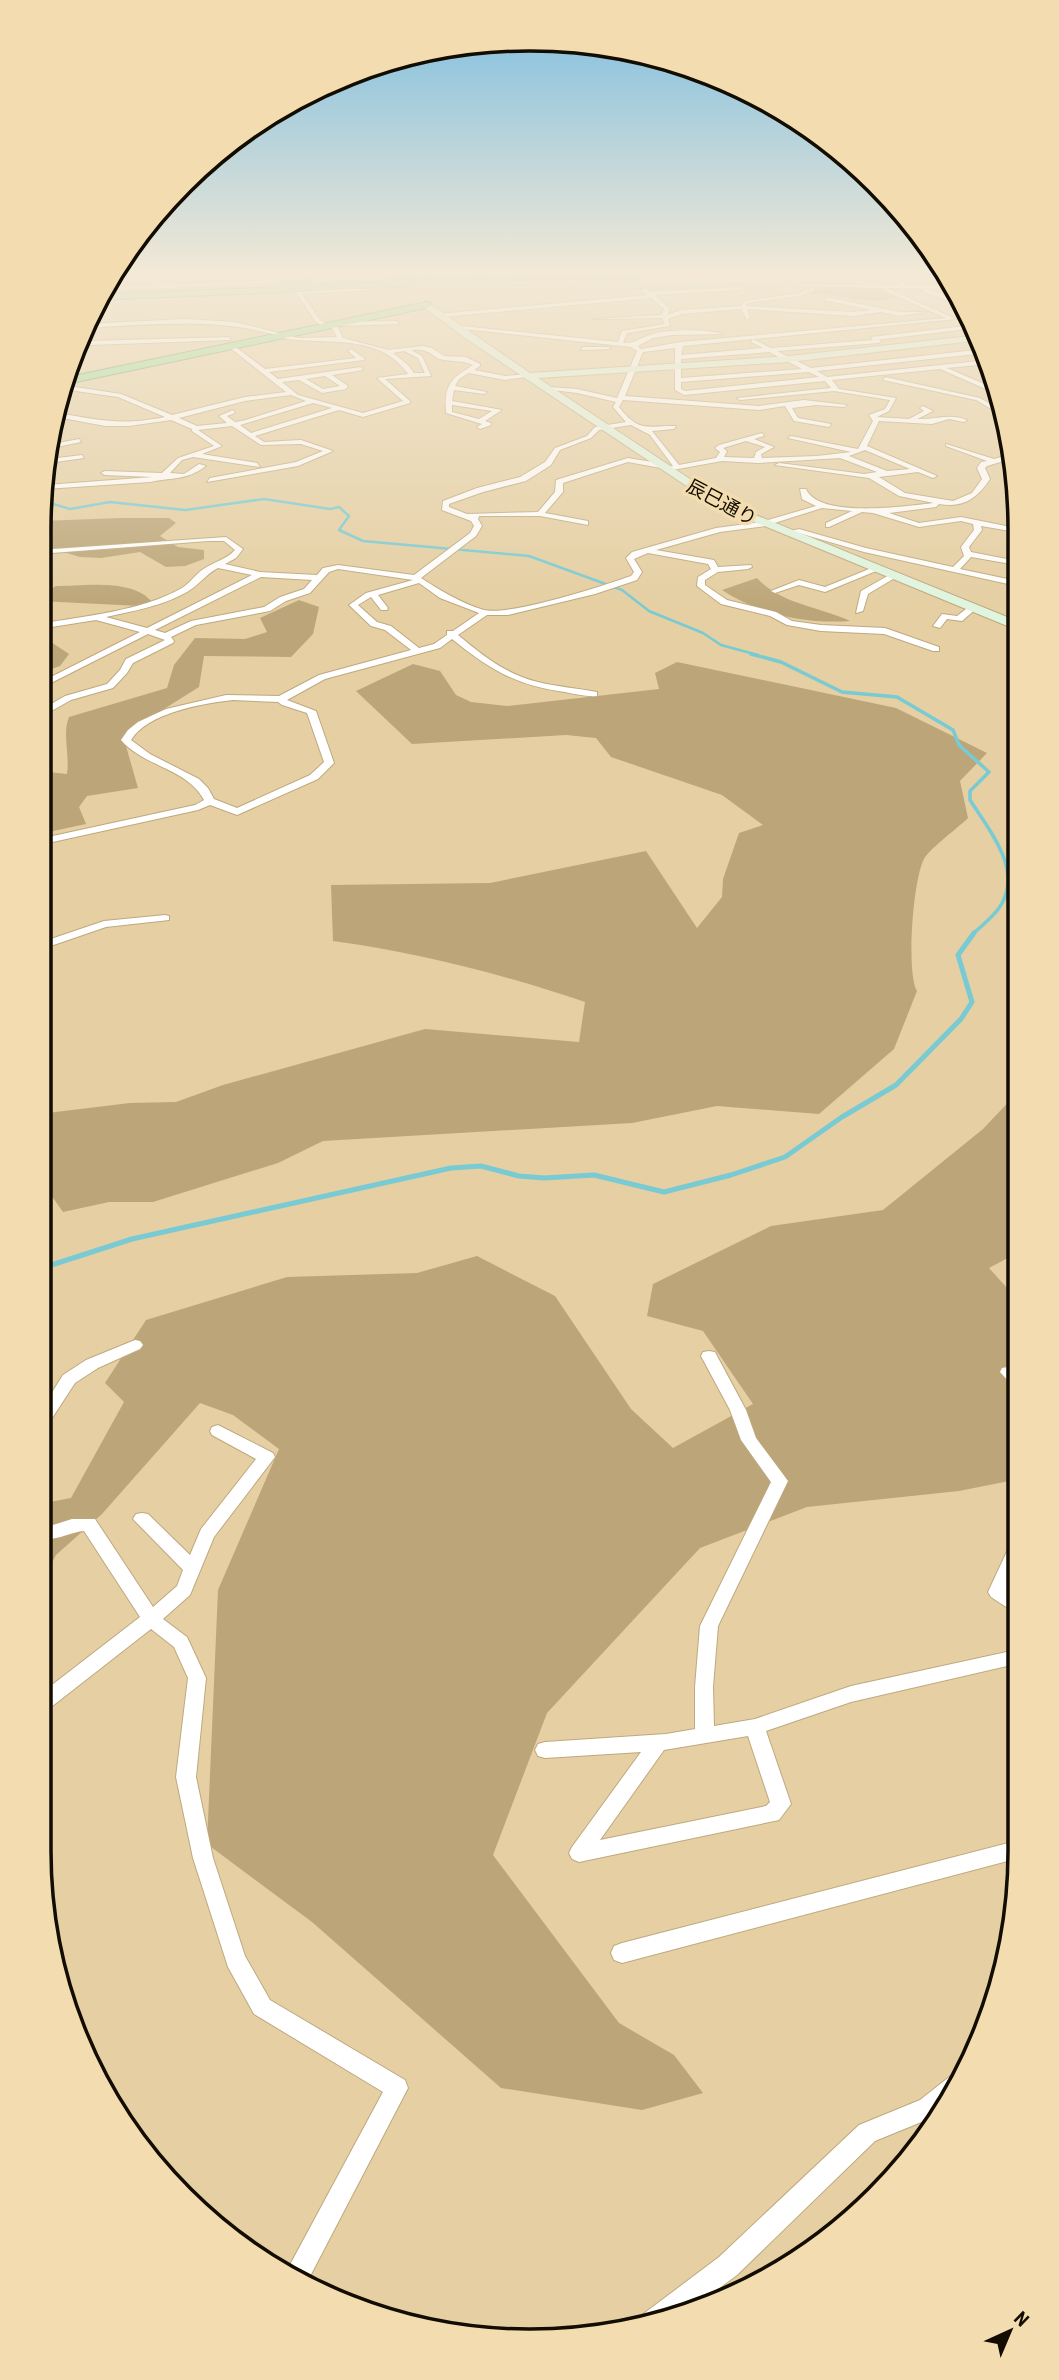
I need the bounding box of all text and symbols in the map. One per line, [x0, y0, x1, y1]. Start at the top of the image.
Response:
street label: 辰巳通り [683, 474, 761, 530]
north arrow [975, 2296, 1045, 2366]
text: N [1009, 2307, 1034, 2331]

